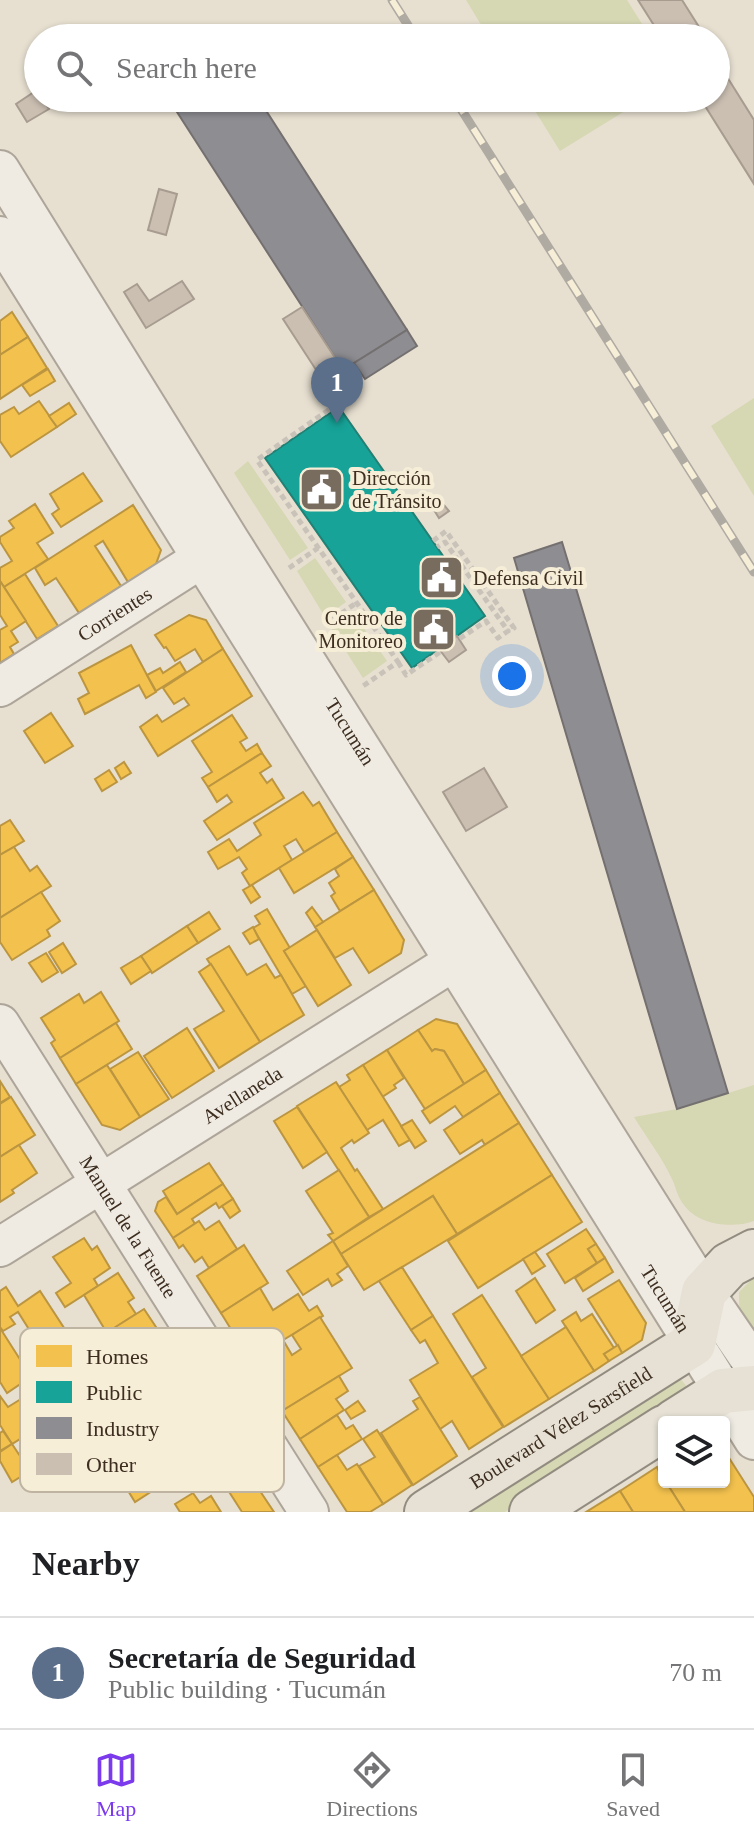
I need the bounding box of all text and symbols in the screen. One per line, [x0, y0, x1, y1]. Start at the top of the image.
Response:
search box [24, 24, 730, 112]
icon: search [52, 46, 96, 90]
text: Search here [116, 51, 257, 84]
pin: 1 [311, 357, 363, 423]
public building icon: Dirección de Tránsito [297, 466, 345, 514]
place label: Dirección de Tránsito [352, 467, 441, 512]
public building icon: Defensa Civil [418, 554, 466, 602]
place label: Defensa Civil [473, 567, 584, 589]
street label: Corrientes [74, 582, 156, 646]
public building icon: Centro de Monitoreo [410, 606, 458, 654]
place label: Centro de Monitoreo [319, 607, 403, 652]
your location [492, 656, 532, 696]
street label: Tucumán [321, 694, 380, 769]
street label: Avellaneda [198, 1061, 286, 1128]
street label: Manuel de la Fuente [75, 1152, 182, 1302]
street label: Tucumán [636, 1261, 695, 1336]
legend [20, 1328, 284, 1492]
text: Homes [86, 1344, 148, 1369]
street label: Boulevard Vélez Sarsfield [466, 1362, 656, 1493]
text: Public [86, 1380, 142, 1405]
text: Industry [86, 1416, 159, 1441]
map controls [658, 1416, 730, 1488]
button: layers [658, 1416, 730, 1488]
text: Other [86, 1452, 137, 1477]
text: Nearby [32, 1545, 140, 1582]
text: Secretaría de Seguridad [108, 1641, 416, 1674]
text: 1 [52, 1658, 65, 1687]
text: 70 m [669, 1658, 722, 1687]
text: Public building · Tucumán [108, 1675, 386, 1704]
tab: Map [94, 1748, 138, 1822]
tab: Directions [326, 1748, 418, 1822]
tab: Saved [606, 1748, 660, 1822]

